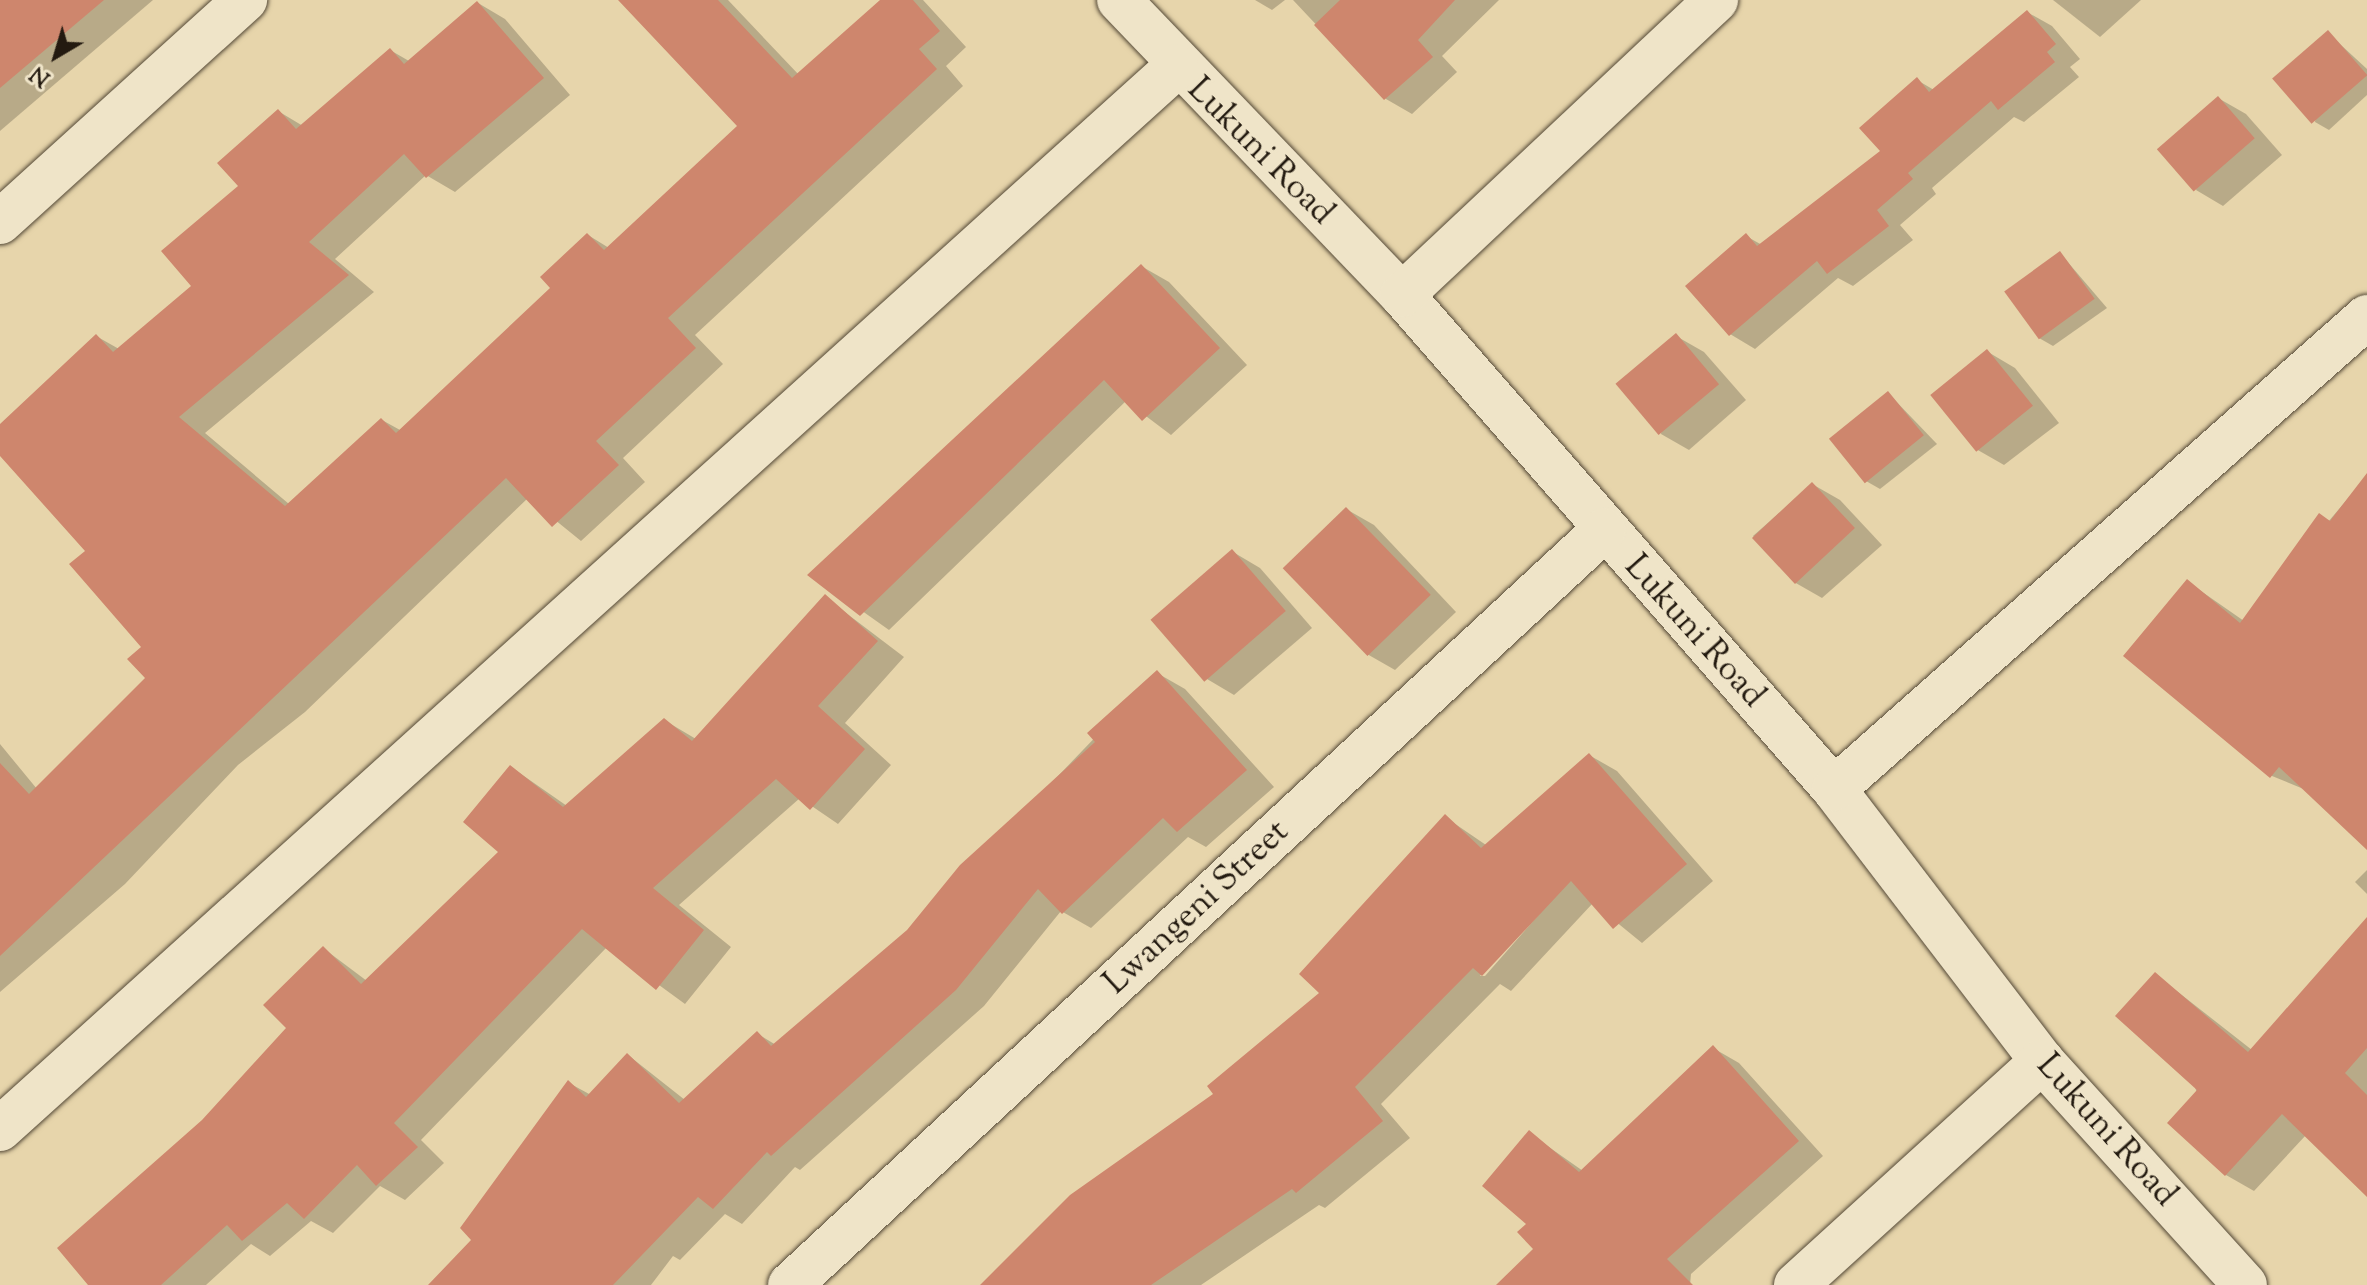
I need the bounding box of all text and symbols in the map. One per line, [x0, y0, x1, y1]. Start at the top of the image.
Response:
north arrow [16, 16, 96, 96]
text: N [24, 57, 58, 93]
street label: Lukuni Road [1178, 70, 1342, 234]
street label: Lukuni Road [1615, 547, 1773, 717]
street label: Lwangeni Street [1096, 812, 1298, 1004]
street label: Lukuni Road [2027, 1046, 2185, 1216]

